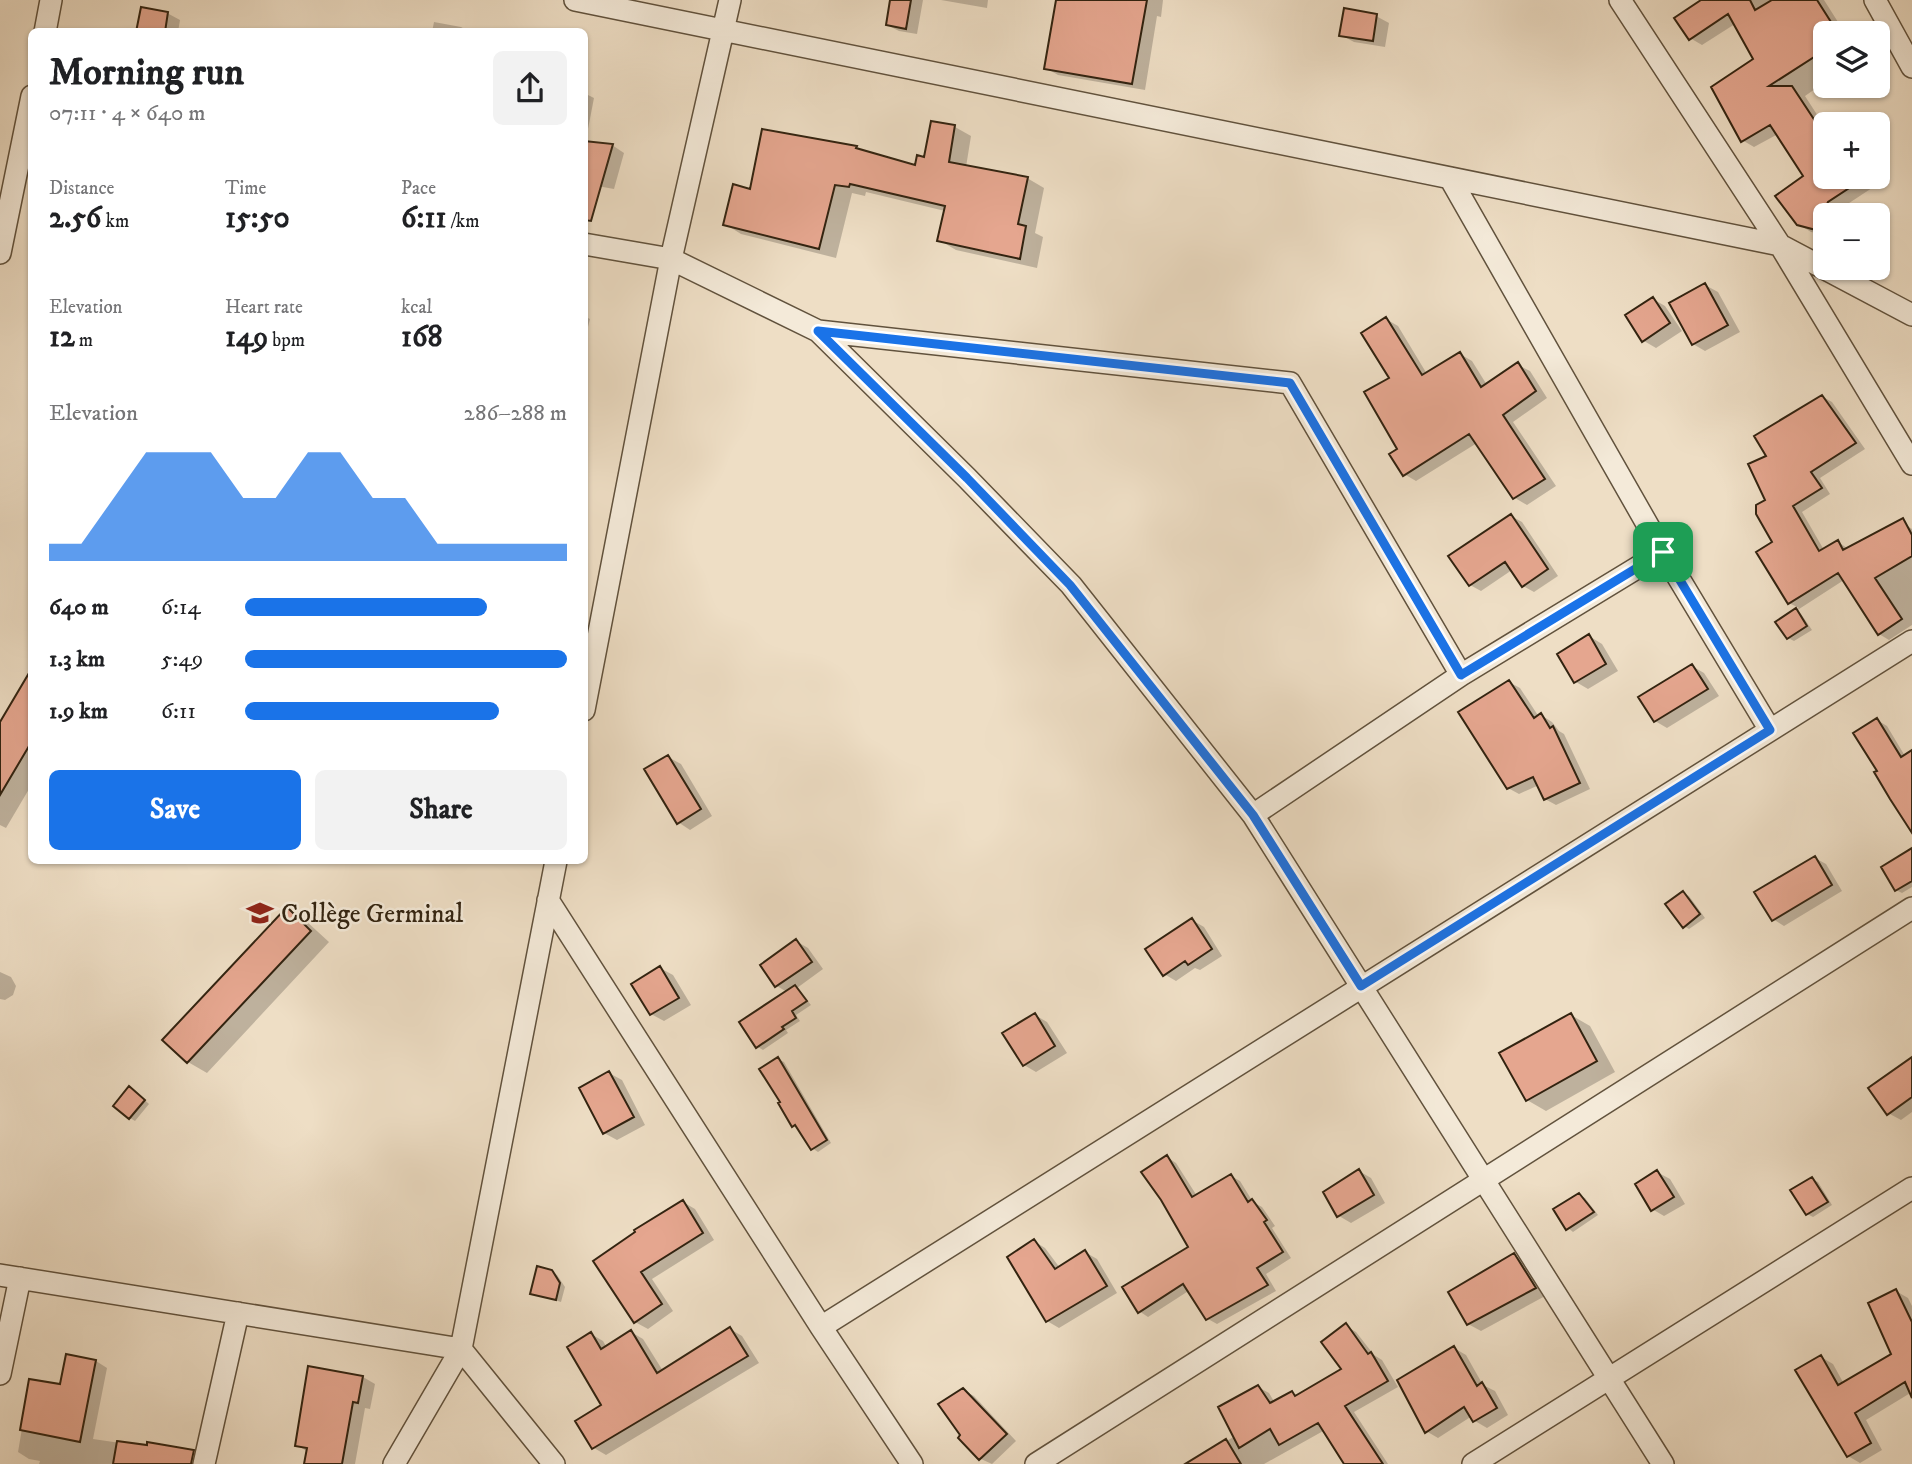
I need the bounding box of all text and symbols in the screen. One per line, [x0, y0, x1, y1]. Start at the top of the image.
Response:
map controls [1813, 21, 1890, 280]
button: layers [1813, 21, 1890, 98]
text: Morning run [49, 49, 244, 97]
button: share [493, 51, 567, 125]
text: 07:11 · 4 × 640 m [49, 99, 206, 128]
button: + [1813, 112, 1890, 189]
text: Distance [49, 177, 114, 200]
text: Time [225, 177, 266, 200]
text: Pace [401, 177, 436, 200]
text: 2.56 [49, 200, 101, 237]
text: 15:50 [225, 200, 290, 237]
text: 6:11 [401, 200, 446, 237]
button: − [1813, 203, 1890, 280]
text: km [101, 210, 129, 233]
text: /km [446, 210, 479, 233]
text: Elevation [49, 296, 123, 319]
text: Heart rate [225, 296, 303, 319]
text: kcal [401, 296, 432, 319]
text: 12 [49, 319, 75, 356]
text: 149 [225, 319, 268, 356]
text: 168 [401, 319, 443, 356]
text: m [75, 329, 93, 352]
text: bpm [268, 329, 305, 352]
text: Elevation [49, 399, 138, 428]
text: 286–288 m [464, 399, 567, 428]
pin [1633, 522, 1693, 582]
icon: arrive [1644, 533, 1682, 571]
text: 640 m [49, 593, 109, 622]
text: 6:14 [161, 593, 201, 622]
text: 1.3 km [49, 645, 105, 674]
text: 5:49 [161, 645, 203, 674]
text: 1.9 km [49, 697, 108, 726]
text: 6:11 [161, 697, 196, 726]
button: Save [49, 770, 301, 850]
button: Share [315, 770, 567, 850]
school or university icon: Collège Germinal [245, 898, 275, 928]
place label: Collège Germinal [281, 898, 464, 931]

